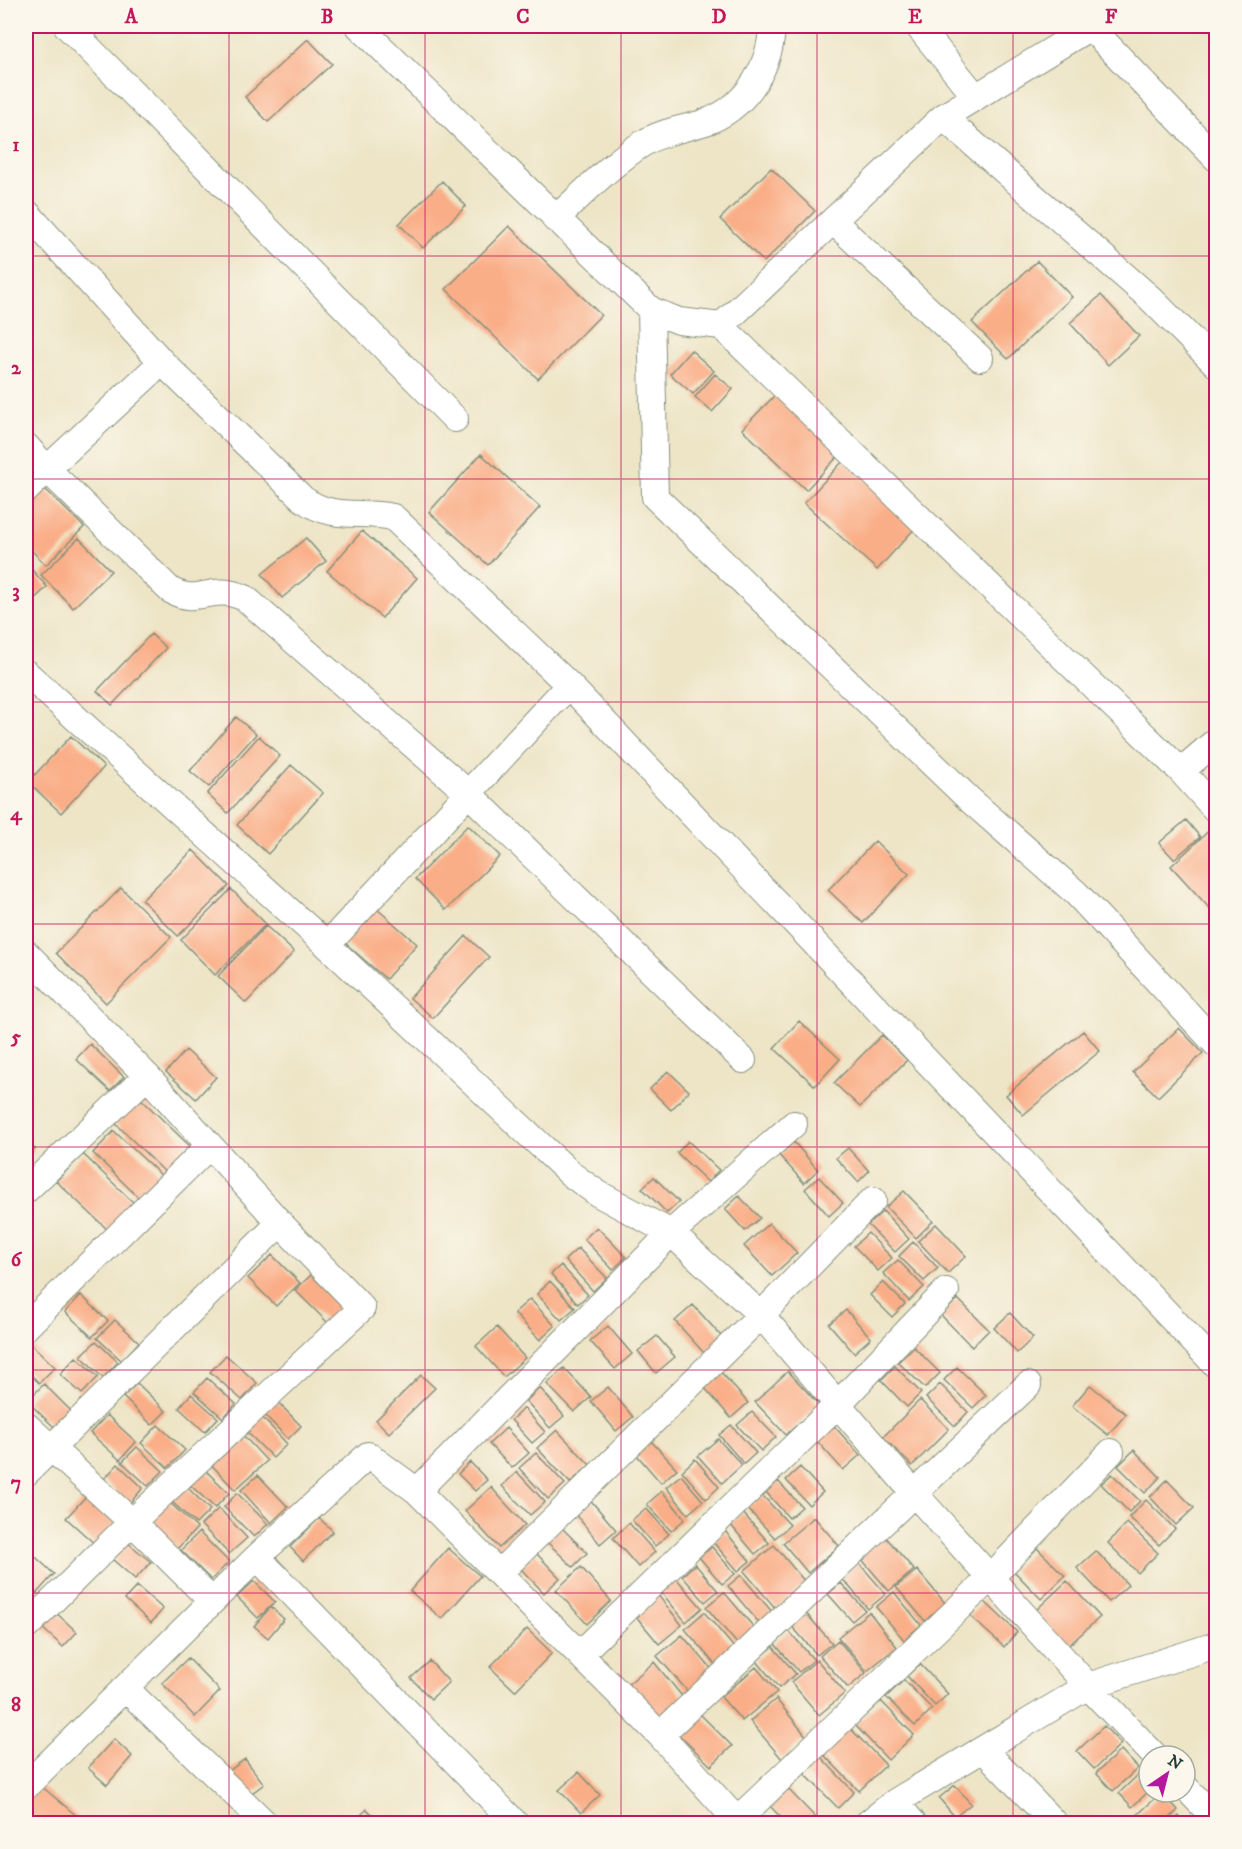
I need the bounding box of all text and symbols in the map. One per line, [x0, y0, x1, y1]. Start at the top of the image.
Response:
text: A [124, 5, 139, 30]
text: B [321, 5, 333, 30]
text: C [516, 5, 530, 30]
text: D [712, 5, 727, 30]
text: E [908, 5, 922, 30]
text: F [1105, 5, 1118, 30]
text: 1 [12, 133, 20, 158]
text: 2 [11, 356, 22, 381]
text: 3 [12, 579, 20, 604]
text: 4 [10, 802, 23, 827]
text: 5 [10, 1025, 21, 1050]
text: 6 [11, 1248, 23, 1273]
text: 7 [11, 1471, 21, 1496]
text: 8 [11, 1693, 21, 1718]
north arrow [1137, 1744, 1197, 1804]
text: N [1164, 1751, 1186, 1774]

